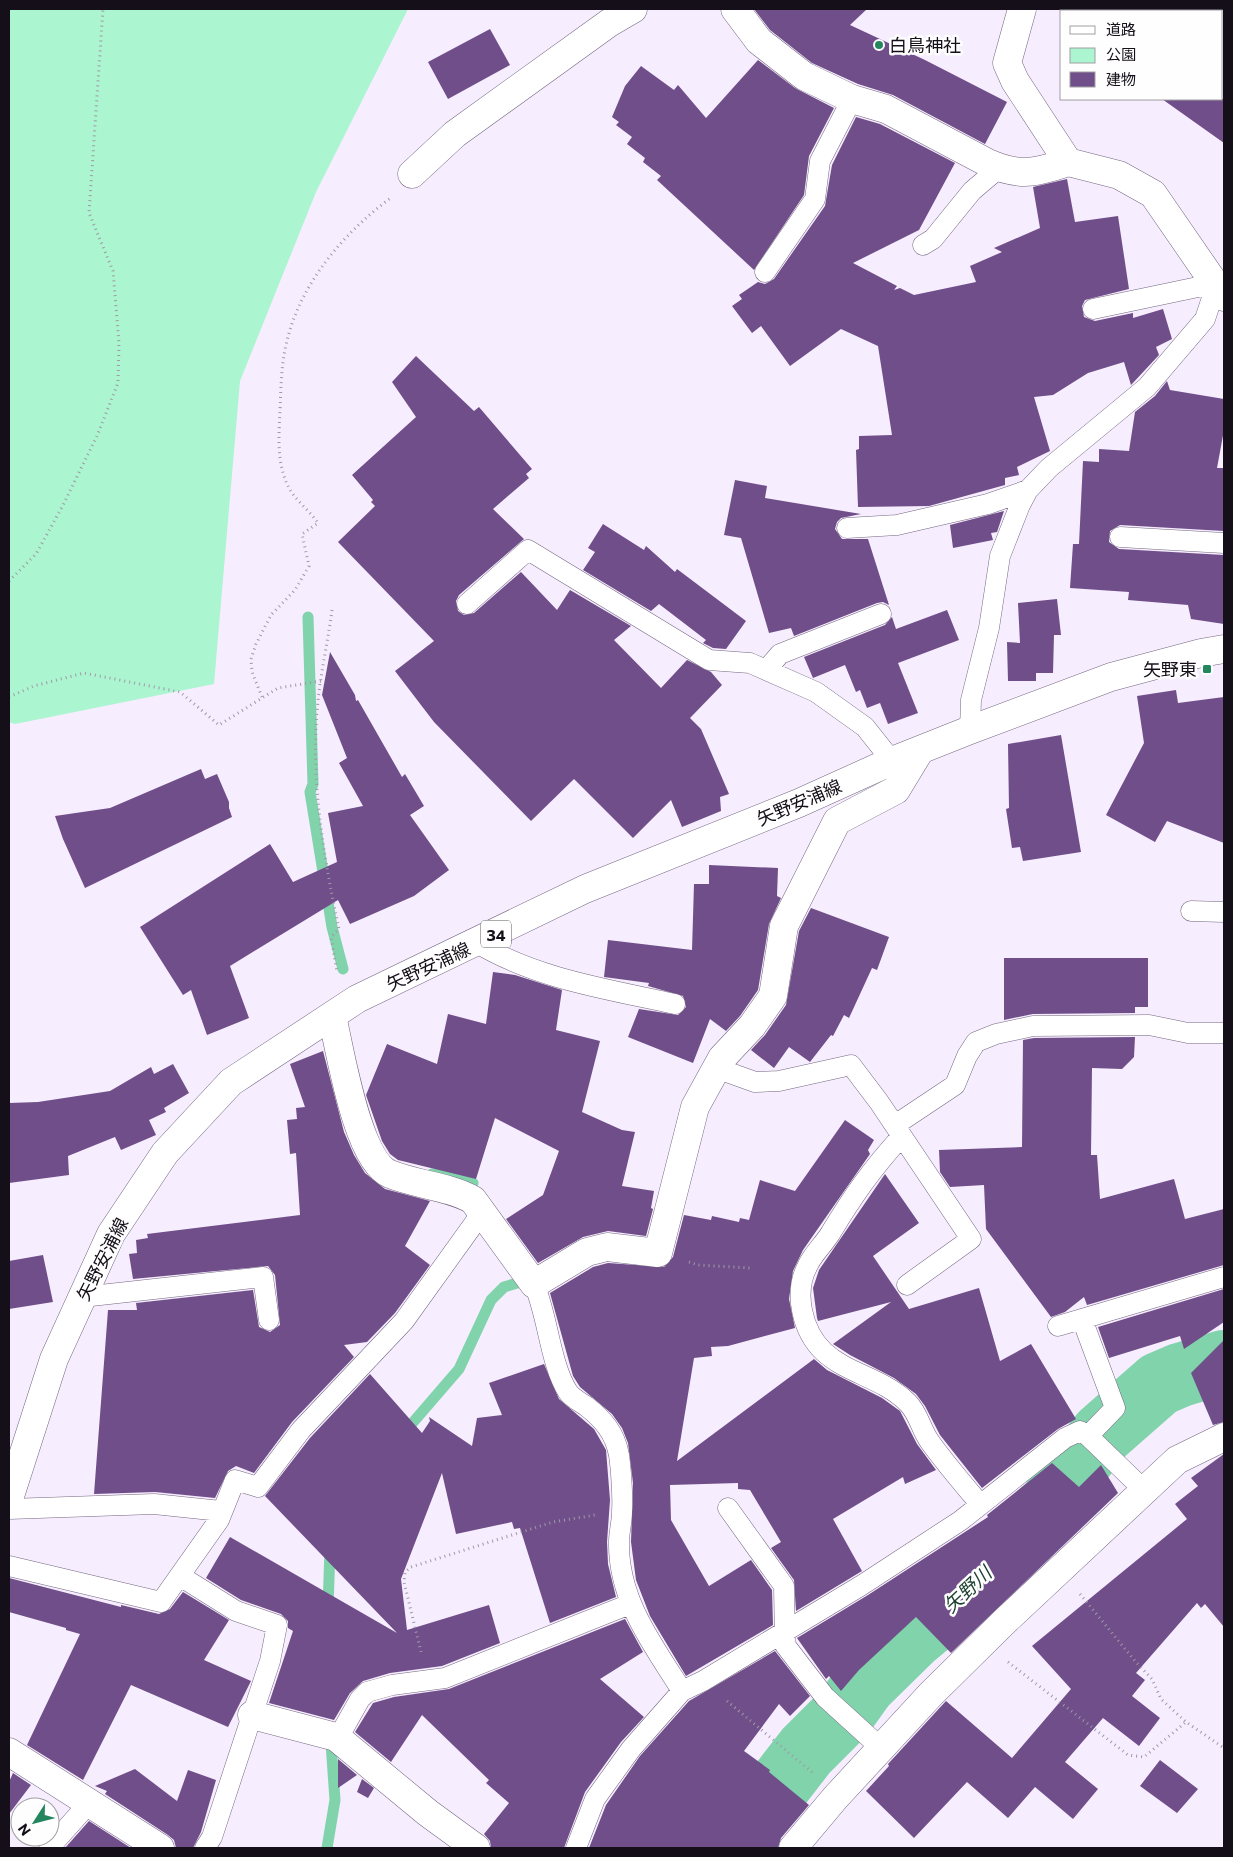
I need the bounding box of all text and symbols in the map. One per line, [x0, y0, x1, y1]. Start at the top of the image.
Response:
legend [1060, 10, 1223, 100]
text: 道路 [1106, 20, 1136, 38]
place label: 白鳥神社 [889, 34, 961, 56]
marker: 白鳥神社 [873, 39, 885, 51]
text: 公園 [1106, 45, 1136, 63]
text: 建物 [1106, 70, 1136, 88]
place label: 矢野東 [1143, 658, 1197, 680]
marker: 矢野東 [1201, 663, 1213, 675]
street label: 矢野安浦線 [753, 774, 845, 830]
road number: 34 [481, 921, 511, 948]
street label: 矢野安浦線 [383, 937, 473, 995]
street label: 矢野安浦線 [72, 1214, 132, 1304]
water label: 矢野川 [938, 1560, 997, 1617]
north arrow [10, 1797, 60, 1847]
text: N [14, 1821, 34, 1839]

